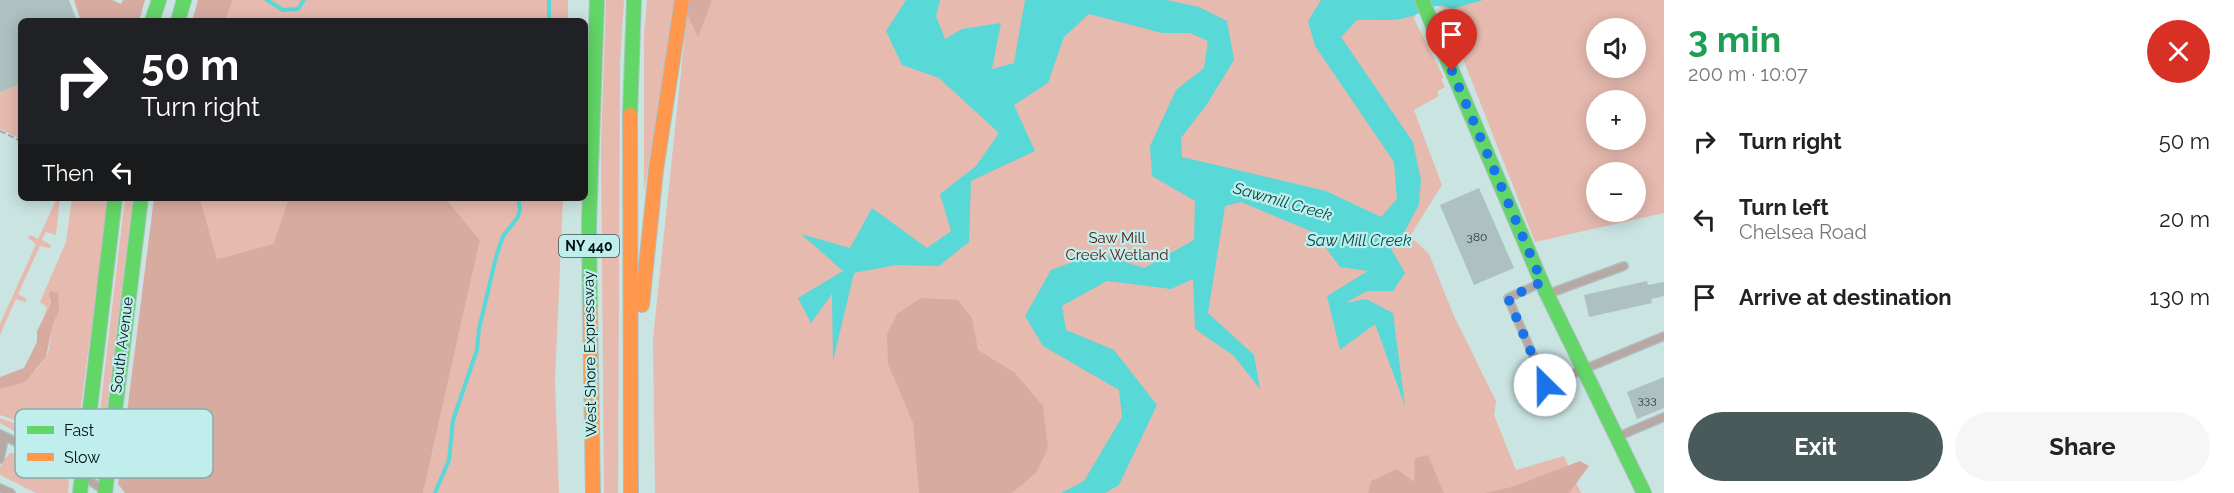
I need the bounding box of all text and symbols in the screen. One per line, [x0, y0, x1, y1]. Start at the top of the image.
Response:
pin [1426, 9, 1477, 71]
icon: arrive [1435, 18, 1468, 51]
map controls [1586, 18, 1646, 222]
button: sound [1586, 18, 1646, 78]
text: 3 min [1688, 18, 1781, 60]
button: close [2147, 20, 2210, 83]
text: 50 m [141, 41, 239, 90]
icon: right [42, 42, 120, 120]
text: 200 m · 10:07 [1688, 62, 1808, 86]
button: + [1586, 90, 1646, 150]
text: Turn right [141, 91, 260, 122]
icon: right [1688, 125, 1721, 158]
text: Turn right [1739, 128, 1842, 154]
text: 50 m [2159, 128, 2210, 154]
icon: left [106, 156, 139, 189]
text: Then [42, 160, 94, 186]
button: − [1586, 162, 1646, 222]
water label: Sawmill Creek [1230, 178, 1335, 225]
text: Turn left [1739, 194, 1829, 220]
icon: left [1688, 203, 1721, 236]
text: 20 m [2159, 206, 2210, 232]
text: Chelsea Road [1739, 220, 1867, 244]
park label: Saw Mill Creek Wetland [1066, 229, 1168, 264]
house number: 380 [1467, 230, 1487, 244]
water label: Saw Mill Creek [1306, 231, 1412, 250]
road number: NY 440 [559, 235, 619, 257]
street label: West Shore Expressway [580, 271, 600, 437]
icon: arrive [1688, 281, 1721, 314]
text: Arrive at destination [1739, 284, 1952, 310]
text: 130 m [2150, 284, 2210, 310]
street label: South Avenue [107, 296, 137, 394]
position arrow [1513, 353, 1577, 417]
house number: 333 [1637, 393, 1657, 407]
legend [15, 409, 213, 478]
button: Exit [1688, 412, 1943, 481]
button: Share [1955, 412, 2210, 481]
text: Fast [64, 421, 95, 440]
text: Slow [64, 448, 100, 467]

